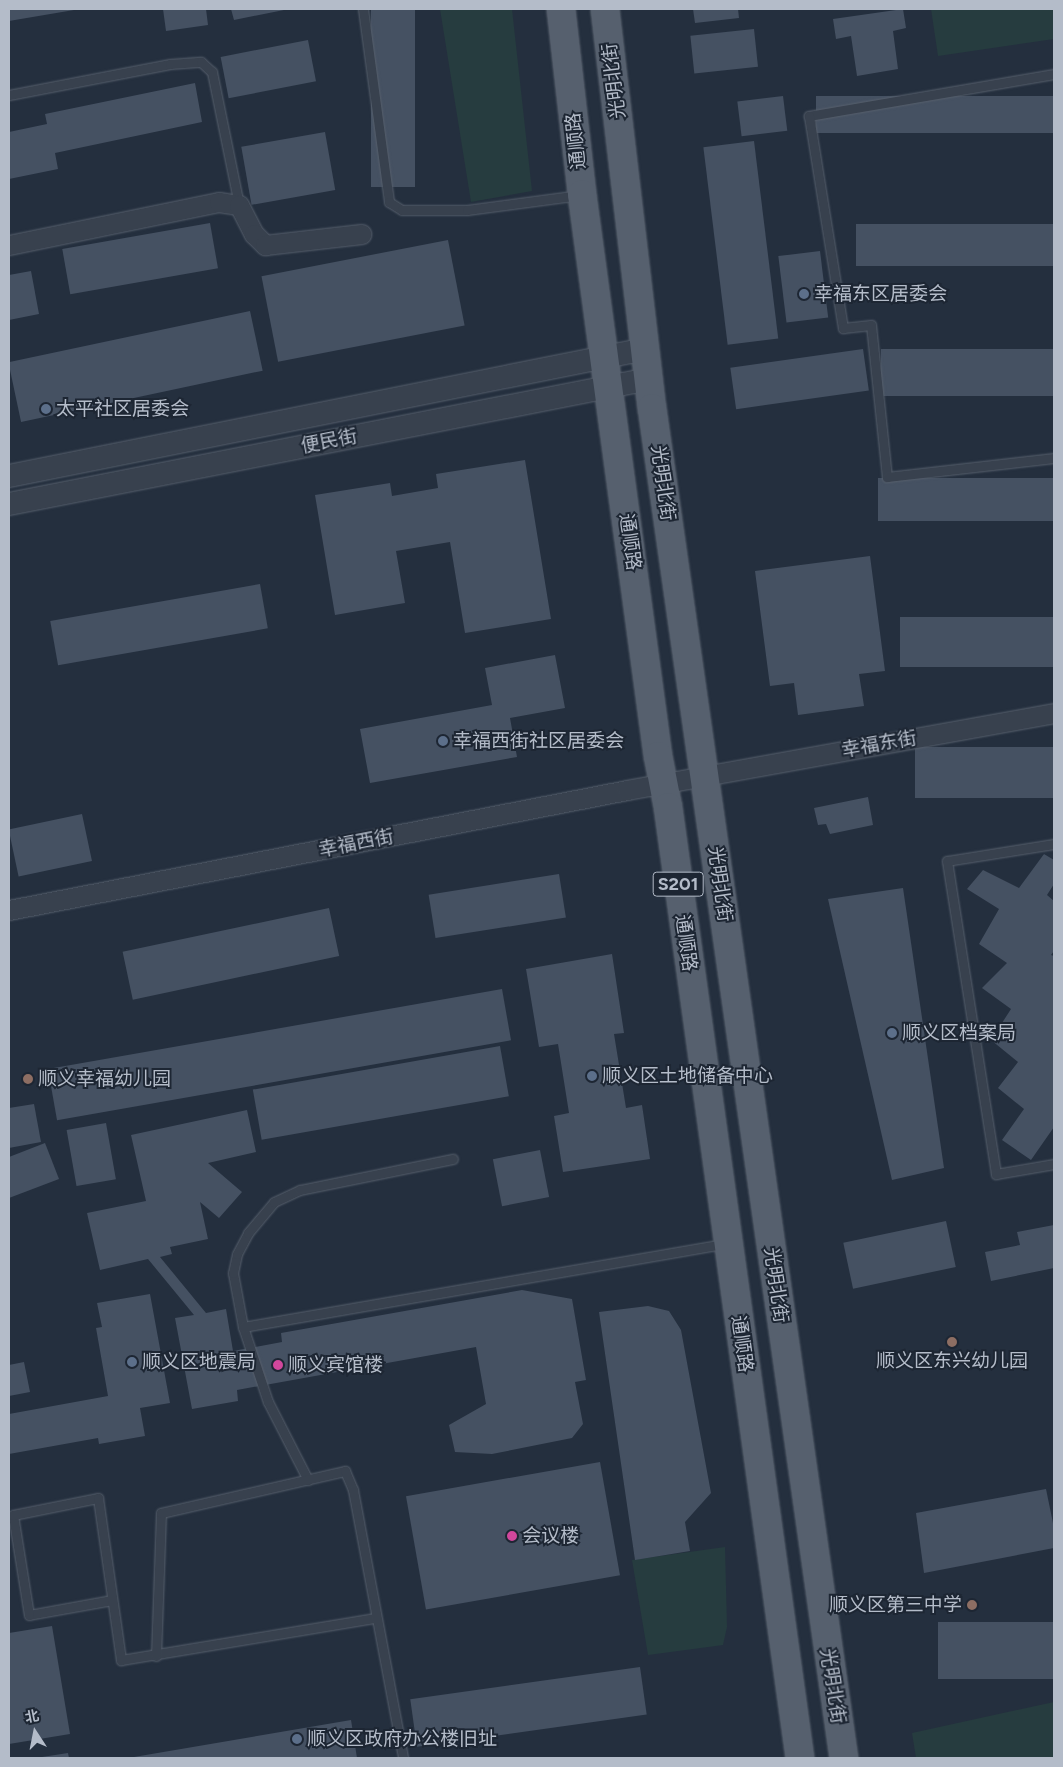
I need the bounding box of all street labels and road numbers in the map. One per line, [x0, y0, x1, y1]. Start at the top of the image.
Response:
street label: 光明北街 [598, 42, 630, 120]
street label: 通顺路 [562, 111, 590, 171]
street label: 便民街 [299, 424, 359, 458]
street label: 光明北街 [646, 444, 680, 522]
street label: 通顺路 [615, 512, 645, 572]
street label: 幸福东街 [840, 726, 918, 762]
street label: 幸福西街 [317, 825, 395, 861]
street label: 光明北街 [703, 845, 737, 923]
road number: S201 [652, 869, 704, 900]
street label: 通顺路 [671, 913, 701, 973]
street label: 光明北街 [759, 1246, 793, 1324]
street label: 通顺路 [727, 1314, 757, 1374]
street label: 光明北街 [816, 1647, 850, 1725]

